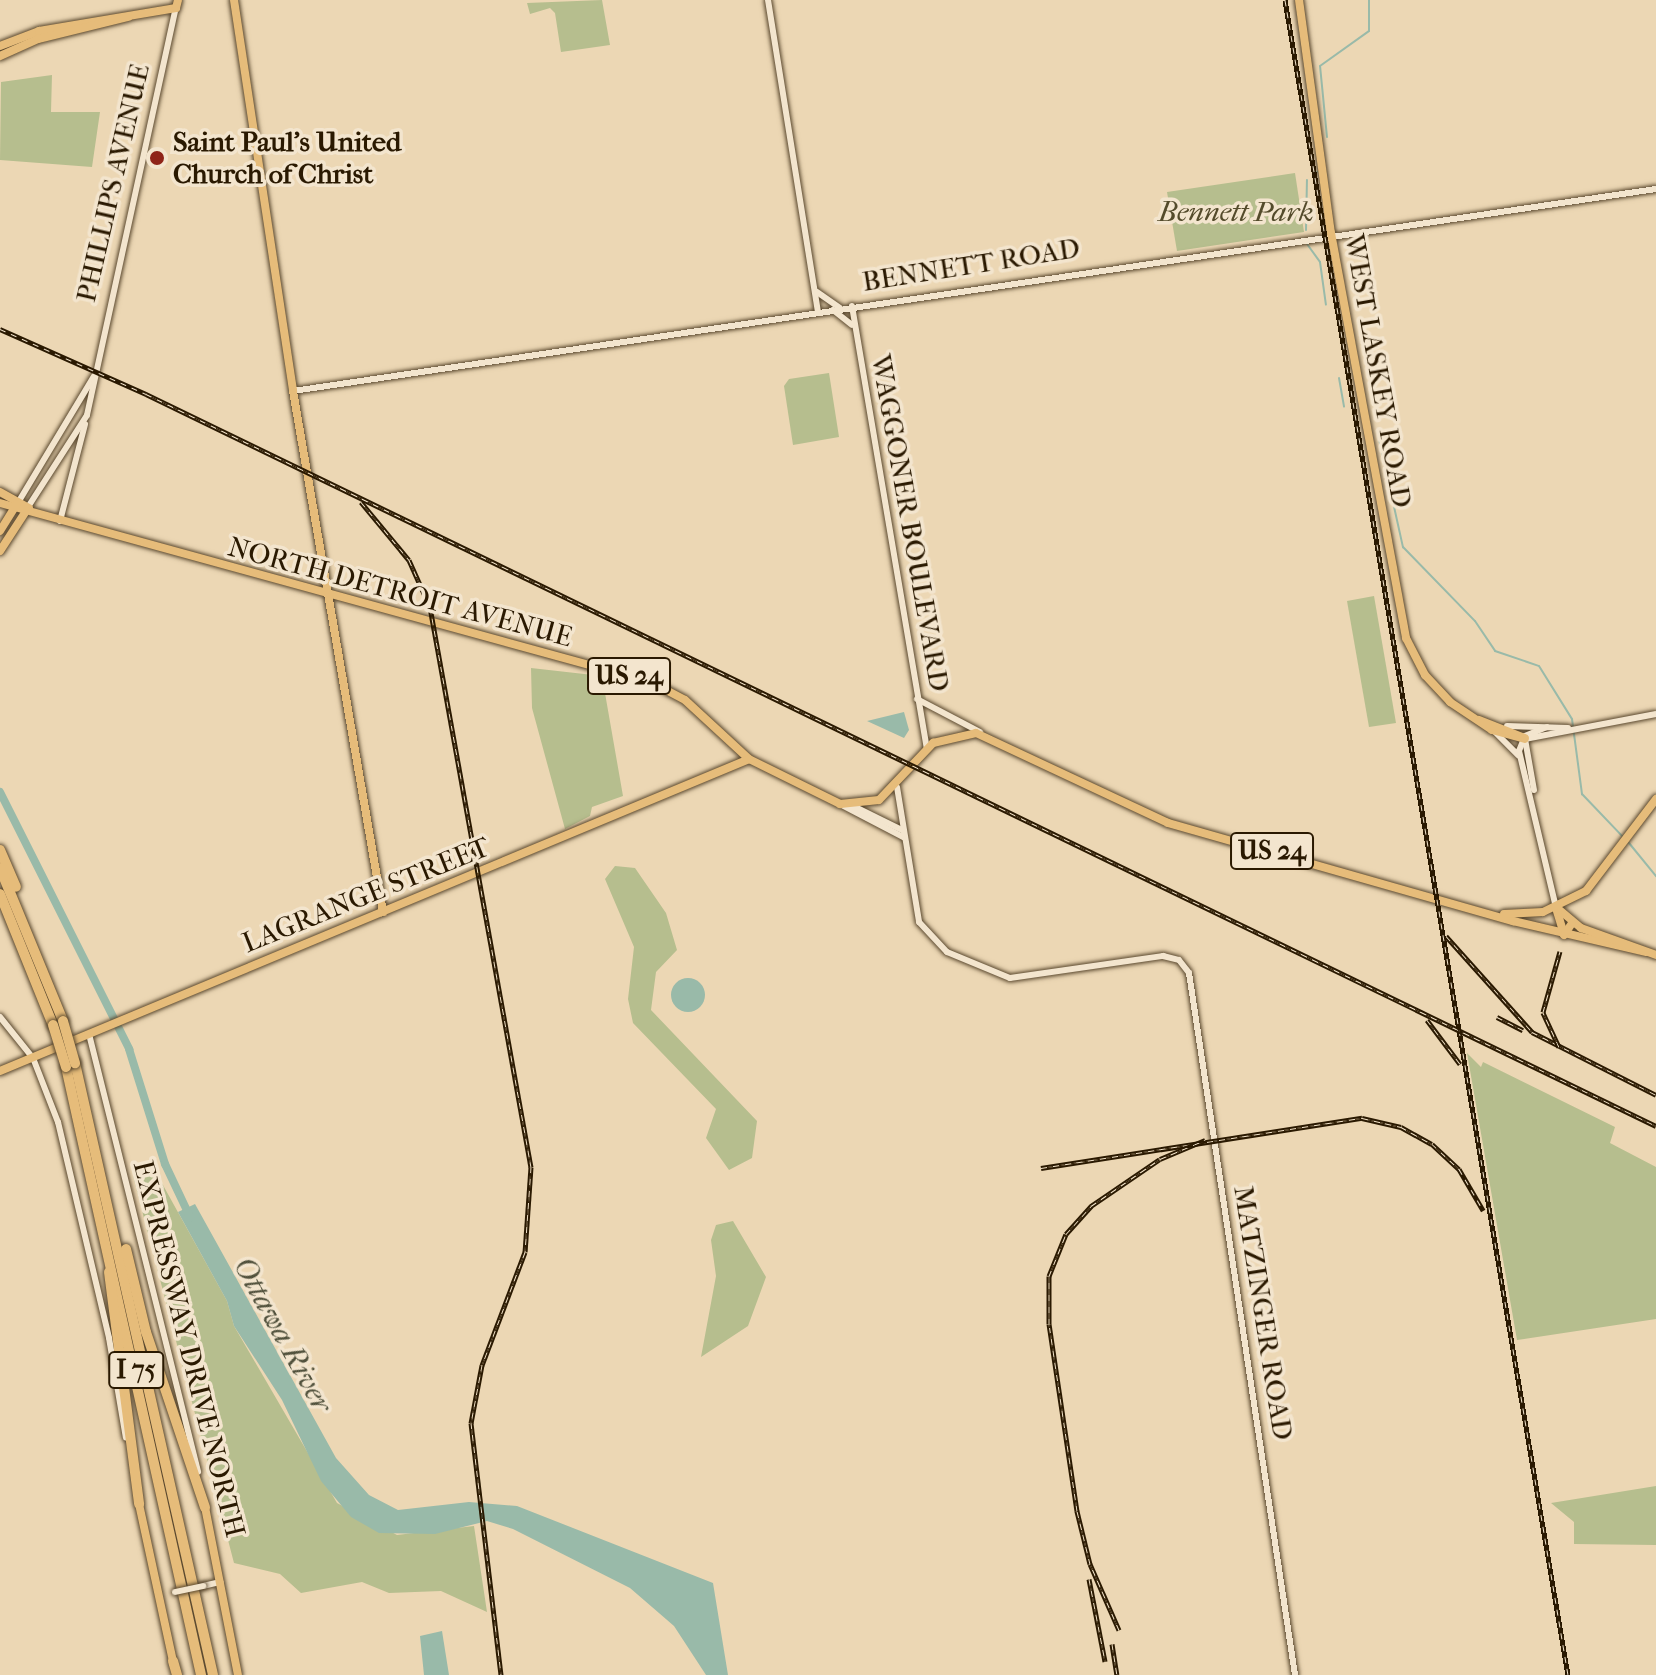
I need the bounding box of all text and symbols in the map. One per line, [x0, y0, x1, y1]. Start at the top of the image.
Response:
street label: PHILLIPS AVENUE [69, 61, 157, 305]
place label: Saint Paul's United Church of Christ [173, 125, 401, 191]
marker: Saint Paul's United Church of Christ [148, 149, 166, 167]
park label: Bennett Park [1158, 195, 1314, 229]
street label: BENNETT ROAD [860, 231, 1082, 299]
street label: WEST LASKEY ROAD [1337, 232, 1419, 510]
street label: WAGGONER BOULEVARD [864, 352, 956, 694]
street label: NORTH DETROIT AVENUE [224, 530, 576, 654]
road number: US 24 [587, 654, 671, 698]
road number: US 24 [1230, 829, 1314, 873]
street label: LAGRANGE STREET [237, 830, 495, 960]
street label: EXPRESSWAY DRIVE NORTH [126, 1157, 252, 1541]
street label: MATZINGER ROAD [1226, 1183, 1300, 1443]
water label: Ottawa River [225, 1251, 339, 1419]
road number: I 75 [108, 1348, 164, 1392]

